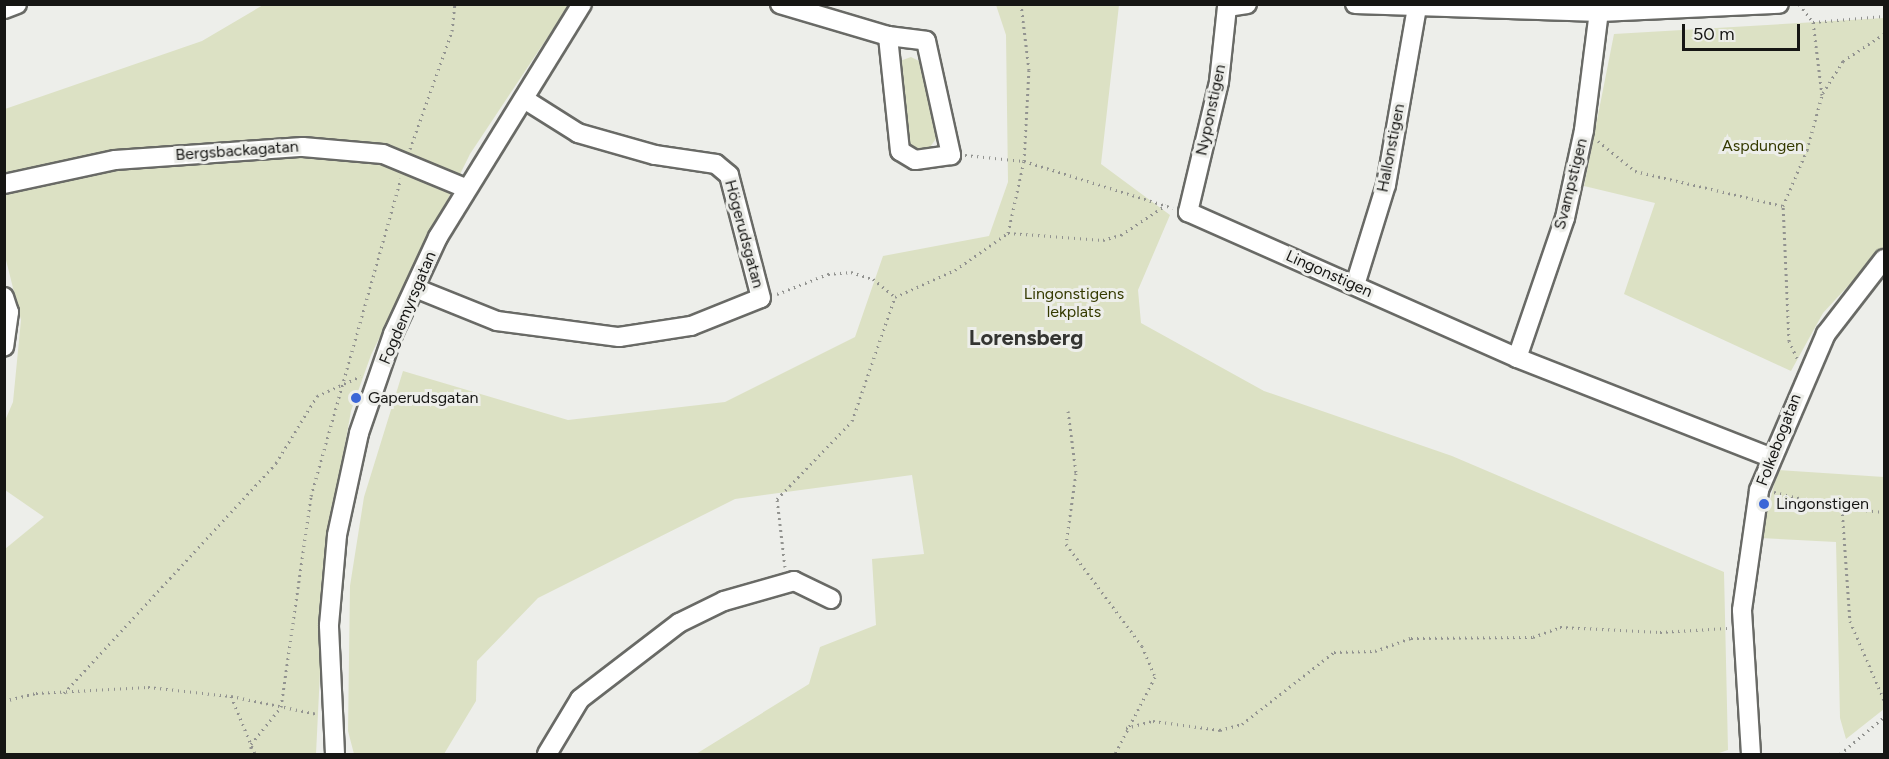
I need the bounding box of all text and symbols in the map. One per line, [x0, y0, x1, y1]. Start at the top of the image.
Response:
scale bar [1685, 12, 1804, 50]
text: 50 m [1693, 23, 1735, 45]
street label: Nyponstigen [1192, 63, 1230, 157]
street label: Hallonstigen [1373, 102, 1409, 194]
street label: Svampstigen [1550, 136, 1592, 232]
park label: Aspdungen [1722, 136, 1804, 156]
street label: Bergsbackagatan [175, 137, 299, 165]
street label: Högerudsgatan [720, 178, 768, 290]
street label: Lingonstigen [1283, 246, 1375, 302]
street label: Fogdemyrsgatan [376, 249, 440, 367]
park label: Lingonstigens lekplats [1024, 284, 1124, 322]
district label: Lorensberg [969, 325, 1083, 351]
place label: Gaperudsgatan [368, 388, 478, 408]
marker: Gaperudsgatan [349, 391, 363, 405]
street label: Folkebogatan [1753, 391, 1805, 489]
place label: Lingonstigen [1776, 494, 1869, 514]
marker: Lingonstigen [1757, 497, 1771, 511]

